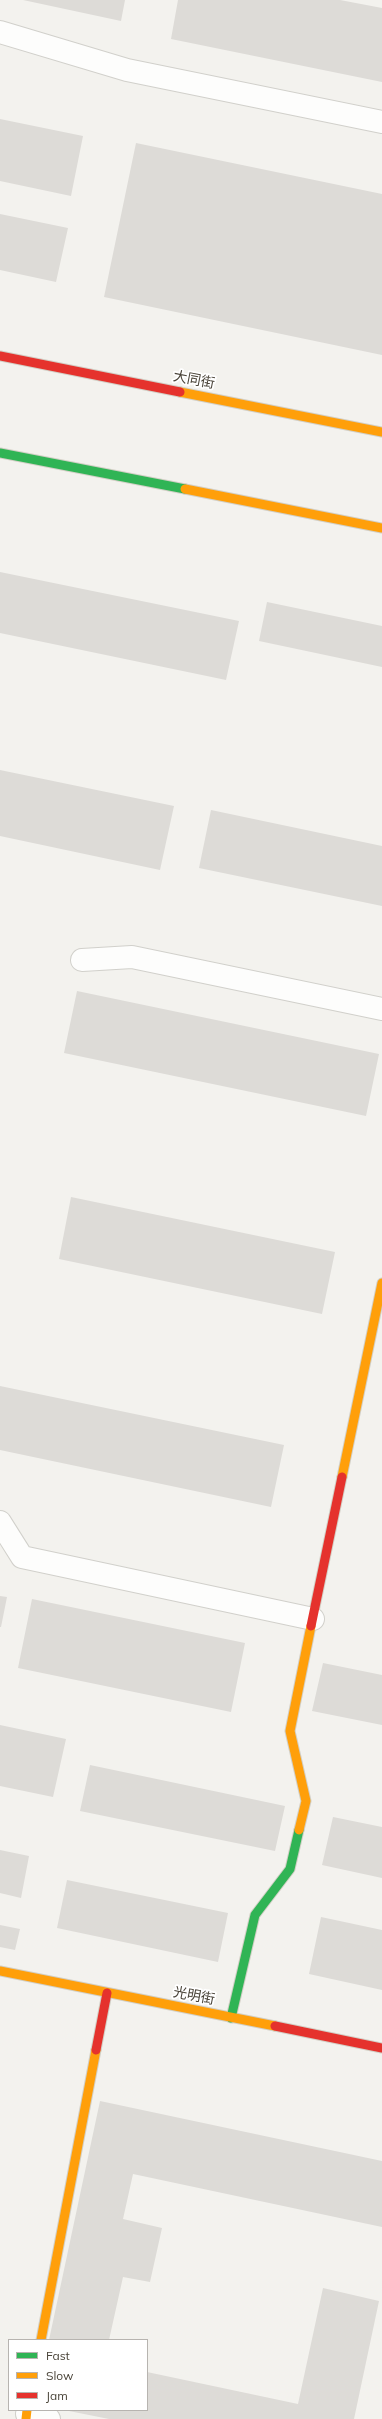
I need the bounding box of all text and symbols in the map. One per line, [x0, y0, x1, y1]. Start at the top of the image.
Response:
street label: 大同街 [172, 368, 216, 392]
street label: 光明街 [172, 1984, 216, 2008]
legend [8, 2339, 148, 2411]
text: Fast [46, 2348, 70, 2363]
text: Slow [46, 2368, 74, 2383]
text: Jam [46, 2388, 68, 2403]

